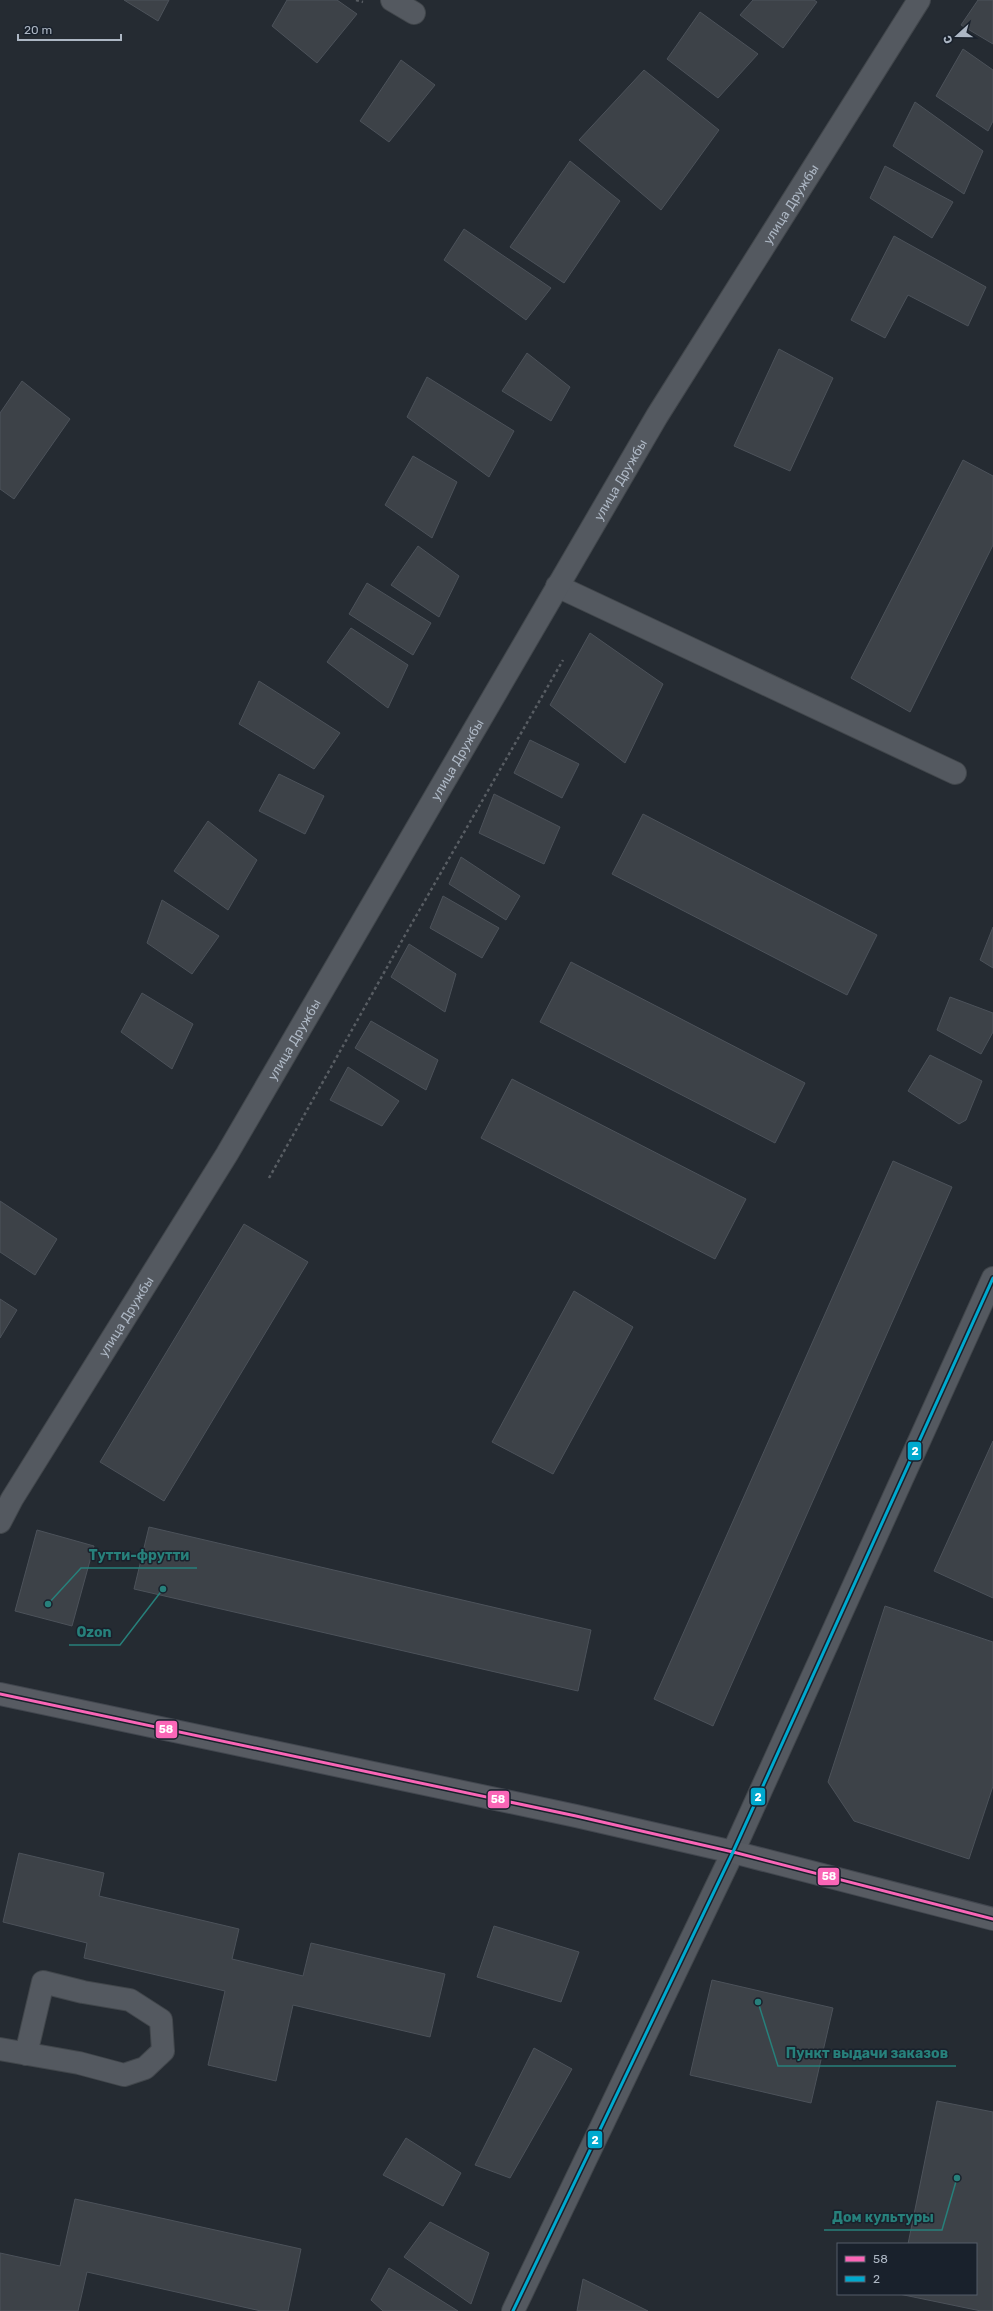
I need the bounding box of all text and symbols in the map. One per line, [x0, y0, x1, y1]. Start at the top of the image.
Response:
scale bar [18, 16, 121, 42]
north arrow [937, 16, 977, 56]
text: 20 m [24, 23, 52, 37]
text: С [941, 33, 956, 45]
street label: улица Дружбы [760, 162, 822, 247]
street label: улица Дружбы [591, 436, 650, 523]
street label: улица Дружбы [428, 716, 487, 803]
street label: улица Дружбы [265, 996, 324, 1083]
street label: улица Дружбы [96, 1274, 157, 1360]
line badge: 2 [907, 1441, 922, 1461]
text: 2 [911, 1445, 919, 1458]
callout: Тутти-фрутти [81, 1542, 197, 1568]
text: Тутти-фрутти [89, 1547, 189, 1564]
callout: Ozon [69, 1619, 120, 1645]
text: Ozon [76, 1624, 112, 1641]
line badge: 58 [155, 1720, 178, 1739]
text: 58 [159, 1723, 173, 1736]
line badge: 2 [750, 1787, 766, 1806]
line badge: 58 [487, 1790, 510, 1809]
text: 2 [754, 1791, 762, 1804]
text: 58 [491, 1793, 505, 1806]
line badge: 58 [817, 1867, 840, 1886]
text: 58 [822, 1870, 836, 1883]
callout: Пункт выдачи заказов [778, 2040, 956, 2066]
text: Пункт выдачи заказов [786, 2045, 948, 2062]
line badge: 2 [587, 2130, 603, 2149]
text: 2 [591, 2134, 599, 2147]
callout: Дом культуры [824, 2204, 942, 2230]
text: Дом культуры [832, 2209, 934, 2226]
legend [837, 2243, 977, 2295]
text: 58 [873, 2252, 888, 2266]
text: 2 [873, 2272, 880, 2286]

